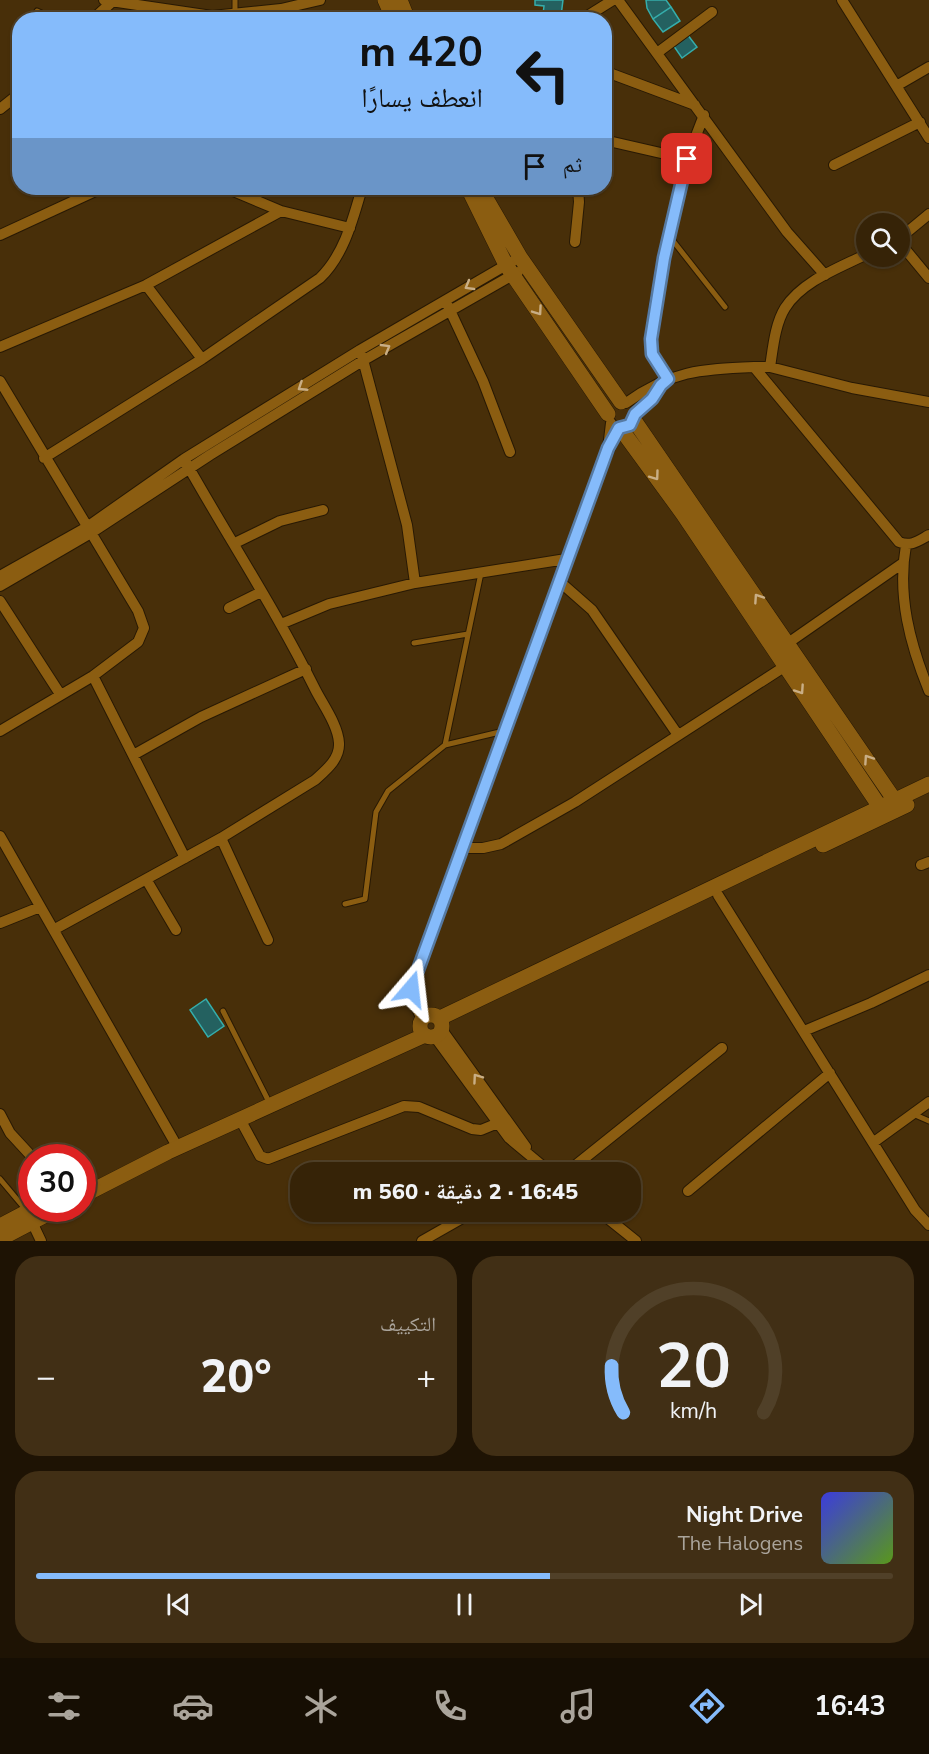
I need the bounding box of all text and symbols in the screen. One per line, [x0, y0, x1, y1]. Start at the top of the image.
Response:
text: 420 m [359, 24, 483, 81]
icon: left [504, 36, 582, 114]
text: انعطف يسارًا [361, 80, 483, 117]
pin [661, 133, 712, 184]
icon: arrive [670, 142, 703, 175]
icon: arrive [518, 150, 551, 183]
text: ثم [563, 150, 582, 180]
map controls [856, 213, 910, 267]
button: search [856, 213, 910, 267]
one-way arrow [465, 279, 475, 290]
one-way arrow [531, 304, 542, 315]
one-way arrow [380, 344, 390, 355]
one-way arrow [298, 379, 308, 391]
one-way arrow [648, 470, 659, 481]
one-way arrow [754, 594, 765, 605]
one-way arrow [793, 683, 804, 694]
one-way arrow [864, 755, 875, 766]
position arrow [379, 957, 443, 1021]
one-way arrow [473, 1074, 484, 1085]
speed limit sign: 30 [18, 1144, 96, 1222]
text: 16:45 · 2 دقيقة · 560 m [353, 1177, 578, 1207]
text: التكييف [380, 1311, 436, 1338]
text: 20 [656, 1324, 730, 1409]
text: 20° [200, 1347, 272, 1408]
text: − [36, 1355, 56, 1400]
text: + [416, 1355, 436, 1400]
text: km/h [669, 1396, 717, 1426]
text: Night Drive [686, 1500, 803, 1530]
text: The Halogens [678, 1530, 803, 1557]
icon: previous [162, 1588, 195, 1621]
icon: pause [448, 1588, 481, 1621]
icon: next [734, 1588, 767, 1621]
icon: filters [43, 1685, 85, 1727]
icon: car [172, 1685, 214, 1727]
icon: climate [300, 1685, 342, 1727]
icon: phone [429, 1685, 471, 1727]
icon: music [557, 1685, 599, 1727]
icon: directions [686, 1685, 728, 1727]
text: 16:43 [814, 1688, 886, 1725]

